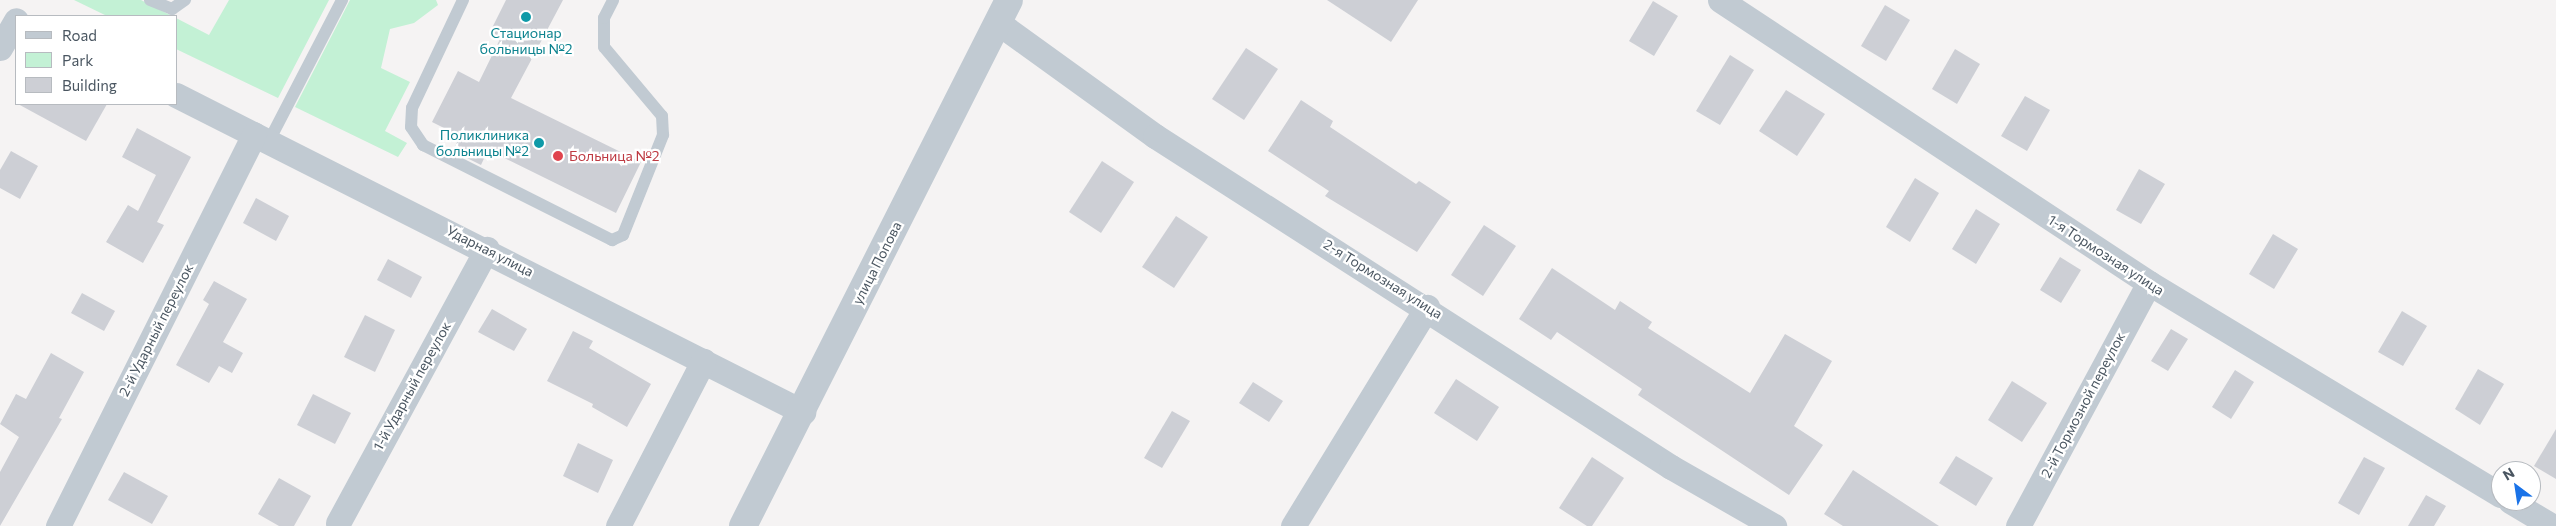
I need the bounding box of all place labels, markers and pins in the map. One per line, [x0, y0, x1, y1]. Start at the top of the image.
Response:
marker: Стационар больницы №2 [520, 11, 532, 23]
place label: Стационар больницы №2 [479, 25, 573, 58]
place label: Поликлиника больницы №2 [436, 127, 529, 160]
marker: Поликлиника больницы №2 [533, 137, 545, 149]
place label: Больница №2 [569, 148, 660, 164]
marker: Больница №2 [551, 149, 565, 163]

